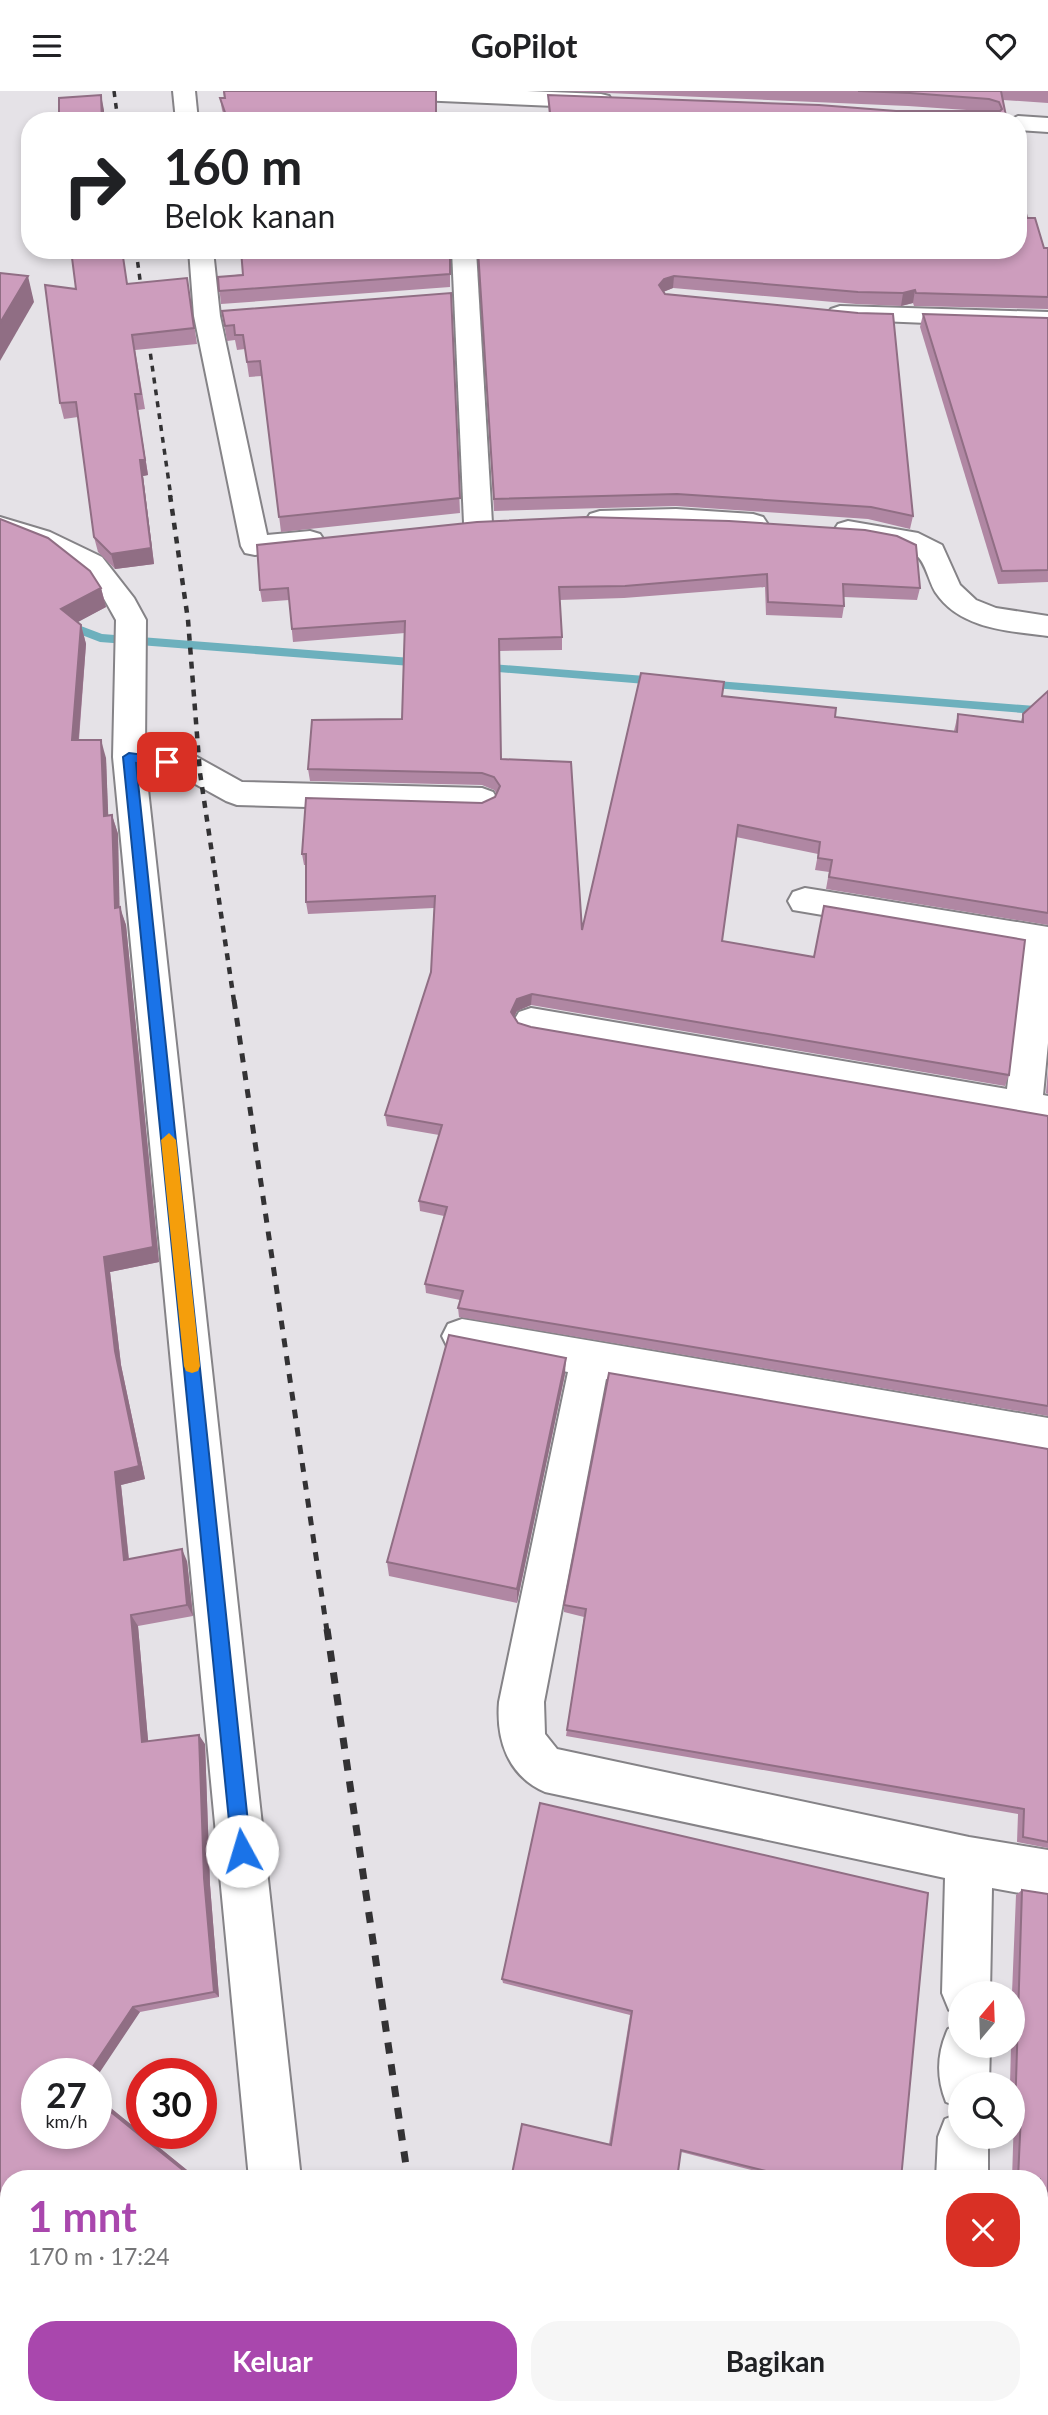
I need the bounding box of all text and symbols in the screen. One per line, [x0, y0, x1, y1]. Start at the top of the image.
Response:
text: GoPilot [471, 26, 577, 65]
icon: menu [28, 27, 66, 65]
icon: heart [982, 27, 1020, 65]
text: 160 m [164, 137, 302, 195]
icon: right [49, 140, 140, 231]
text: Belok kanan [164, 196, 335, 235]
pin [137, 732, 197, 792]
icon: arrive [148, 743, 186, 781]
position arrow [205, 1814, 279, 1888]
north arrow [948, 1981, 1026, 2058]
map controls [948, 1981, 1025, 2149]
speed limit sign: 30 [126, 2058, 217, 2149]
button: search [948, 2072, 1025, 2149]
text: 27 [46, 2073, 87, 2115]
text: km/h [45, 2110, 88, 2132]
text: 1 mnt [28, 2191, 137, 2241]
button: close [946, 2193, 1020, 2267]
text: 170 m · 17:24 [28, 2242, 170, 2270]
button: Keluar [28, 2321, 517, 2401]
button: Bagikan [531, 2321, 1020, 2401]

